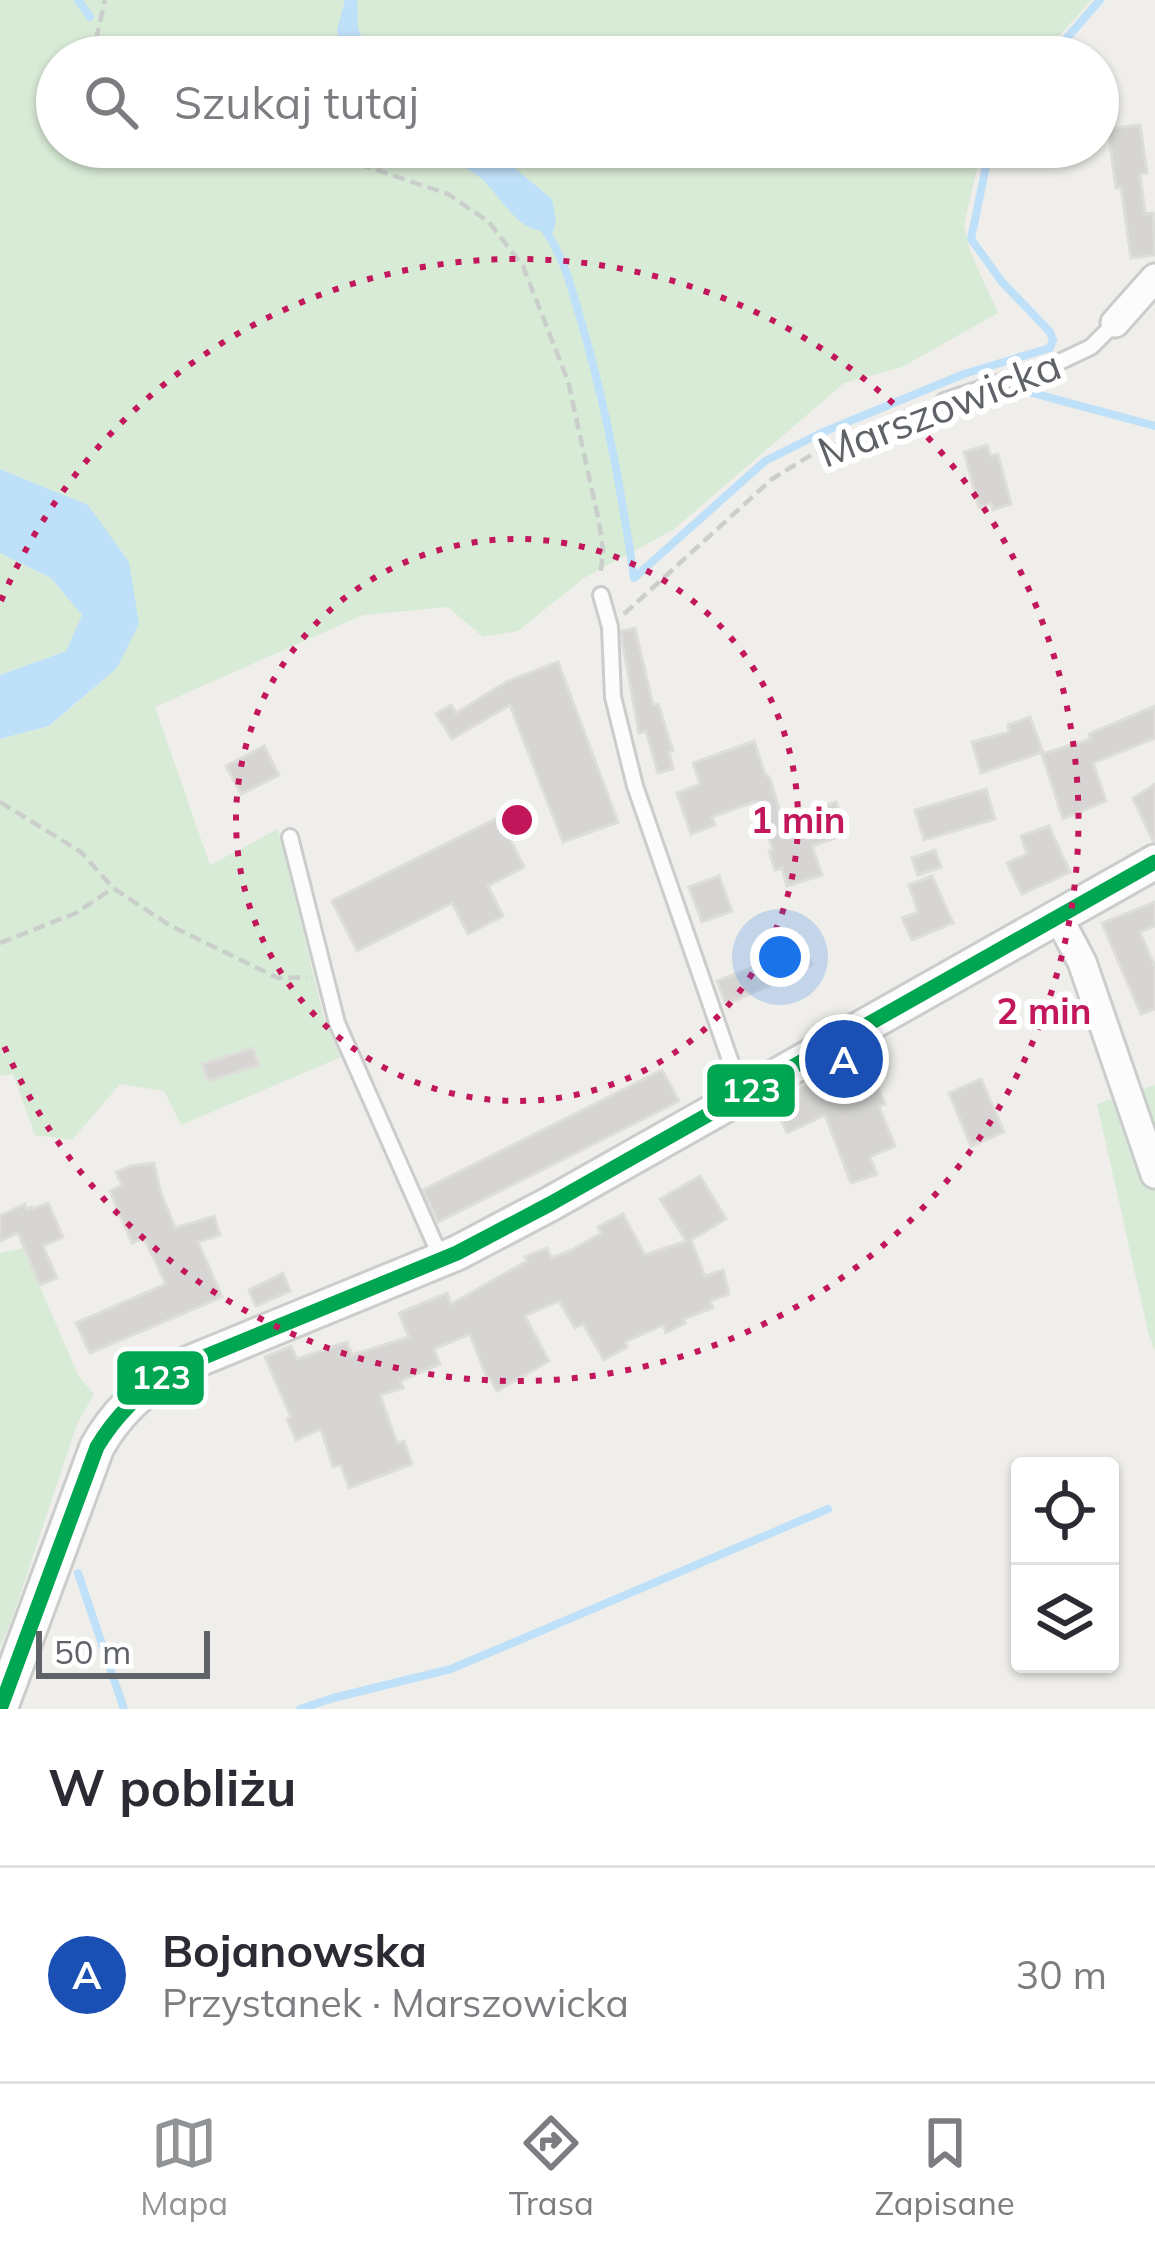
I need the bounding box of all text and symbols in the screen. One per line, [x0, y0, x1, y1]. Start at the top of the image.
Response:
search box [36, 36, 1119, 168]
icon: search [78, 69, 144, 135]
text: Szukaj tutaj [174, 74, 419, 130]
street label: Marszowicka [810, 337, 1068, 479]
text: 1 min [751, 797, 845, 842]
centre of rings [496, 799, 538, 841]
your location [750, 927, 810, 987]
text: 2 min [997, 988, 1091, 1033]
pin: A [805, 1014, 883, 1104]
line badge: 123 [705, 1062, 797, 1119]
text: 123 [721, 1069, 781, 1110]
line badge: 123 [115, 1349, 206, 1407]
text: 123 [131, 1356, 191, 1397]
map controls [1011, 1457, 1119, 1673]
button: locate [1011, 1457, 1119, 1565]
button: layers [1011, 1565, 1119, 1673]
scale bar [36, 1625, 210, 1678]
text: 50 m [54, 1631, 131, 1672]
text: W pobliżu [48, 1755, 296, 1819]
text: Bojanowska [162, 1922, 427, 1978]
text: A [72, 1950, 102, 1999]
text: 30 m [1016, 1950, 1107, 1999]
text: Przystanek · Marszowicka [162, 1978, 629, 2027]
tab: Mapa [140, 2110, 228, 2223]
tab: Trasa [509, 2110, 594, 2223]
tab: Zapisane [874, 2110, 1015, 2223]

